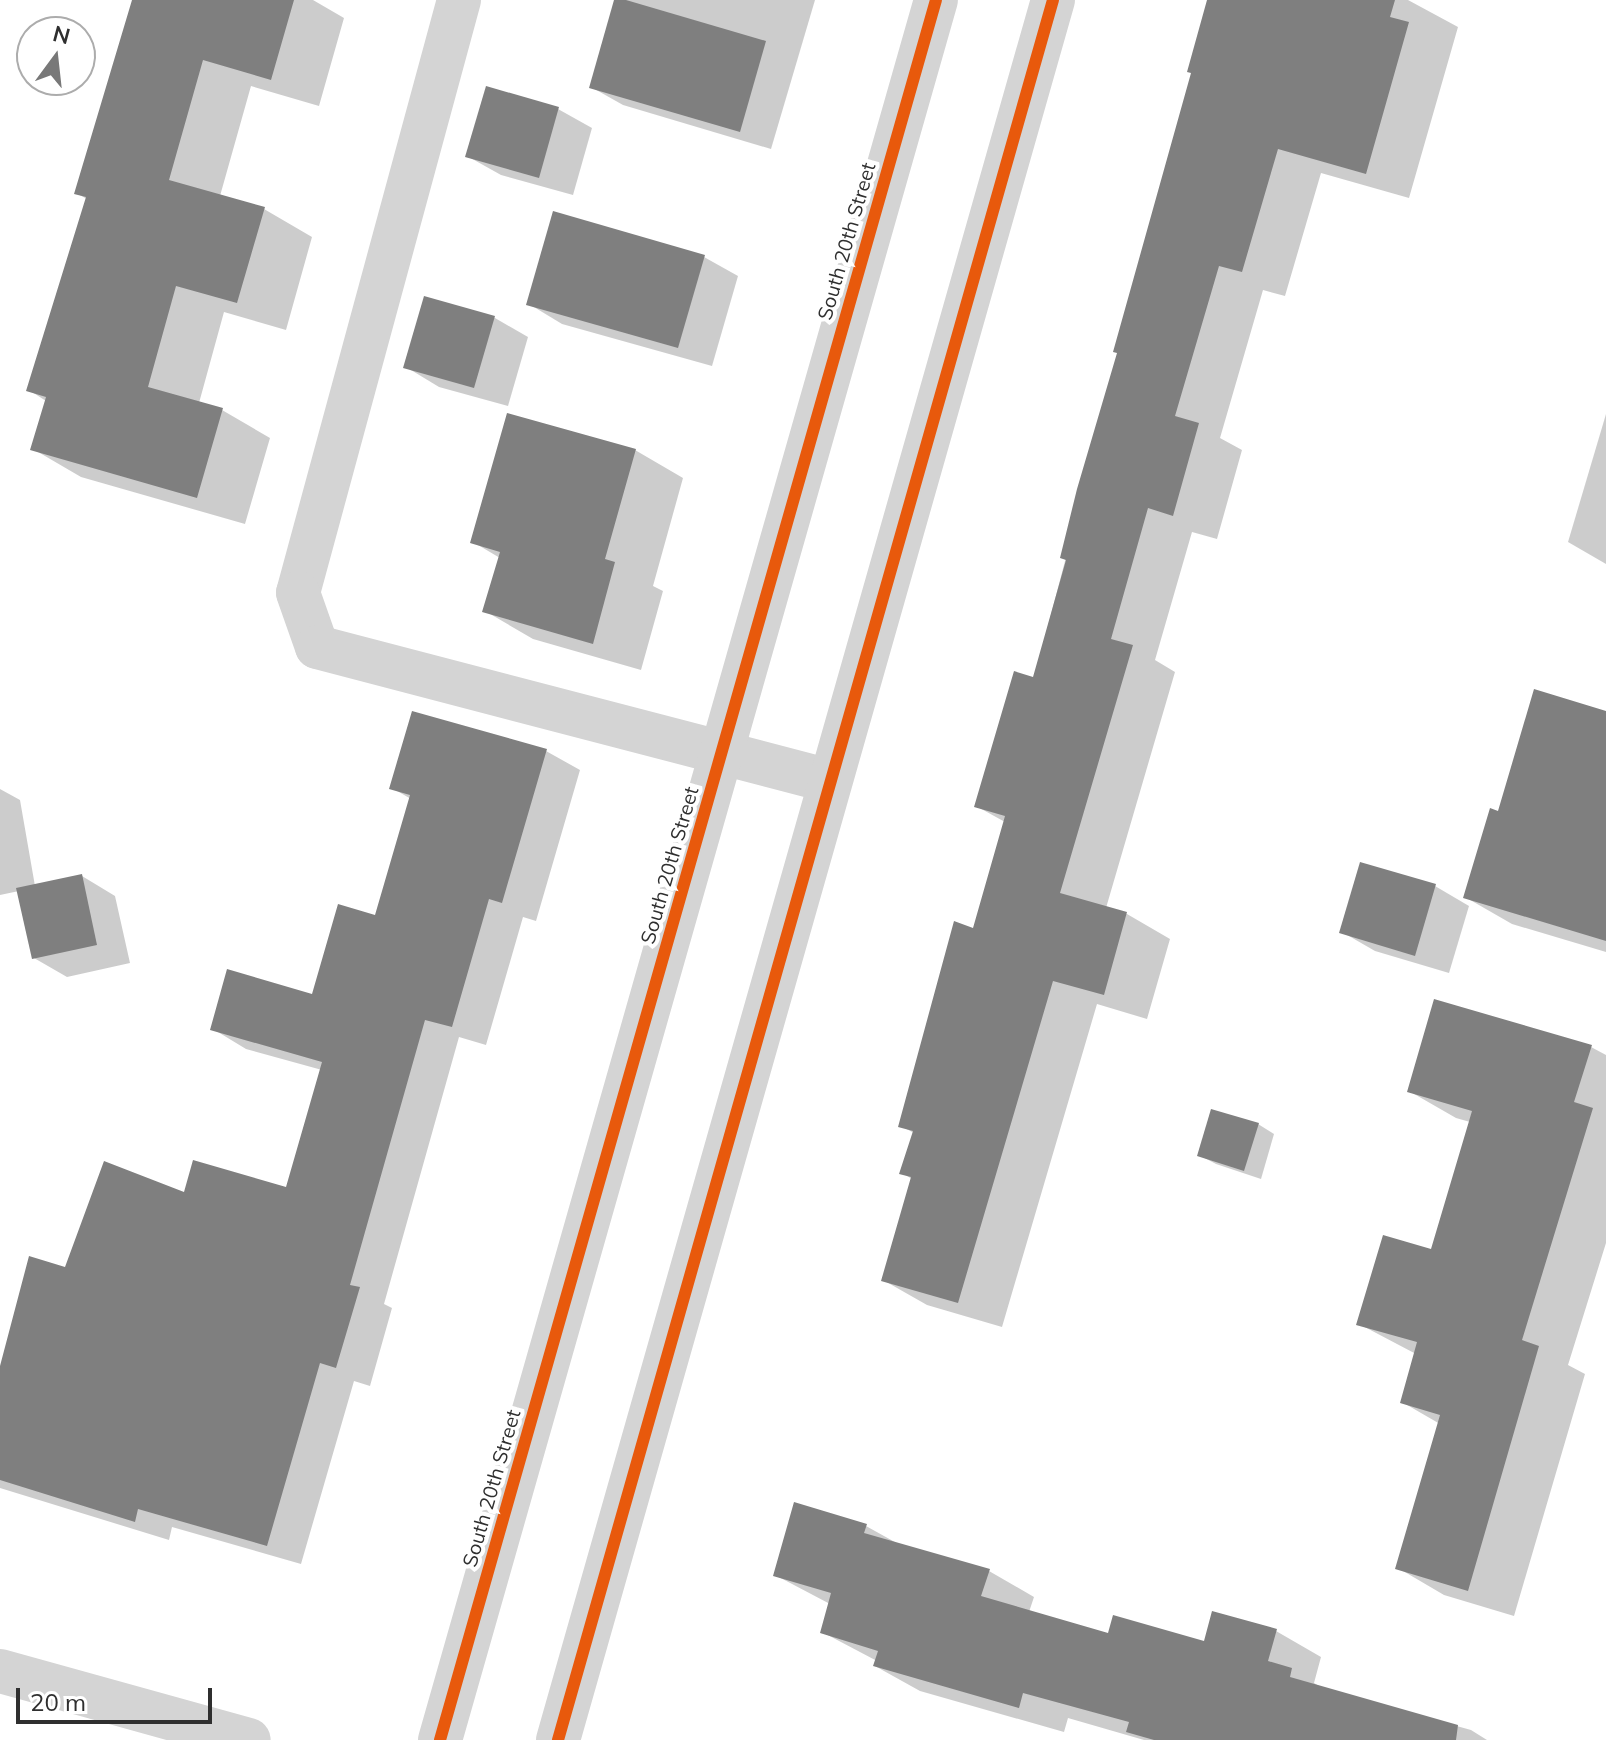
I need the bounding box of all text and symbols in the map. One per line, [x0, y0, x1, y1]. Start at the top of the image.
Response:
north arrow [16, 16, 96, 96]
text: N [50, 19, 73, 50]
street label: South 20th Street [812, 160, 880, 322]
street label: South 20th Street [635, 784, 703, 946]
street label: South 20th Street [457, 1407, 525, 1569]
scale bar [20, 1672, 216, 1722]
text: 20 m [30, 1687, 86, 1717]

